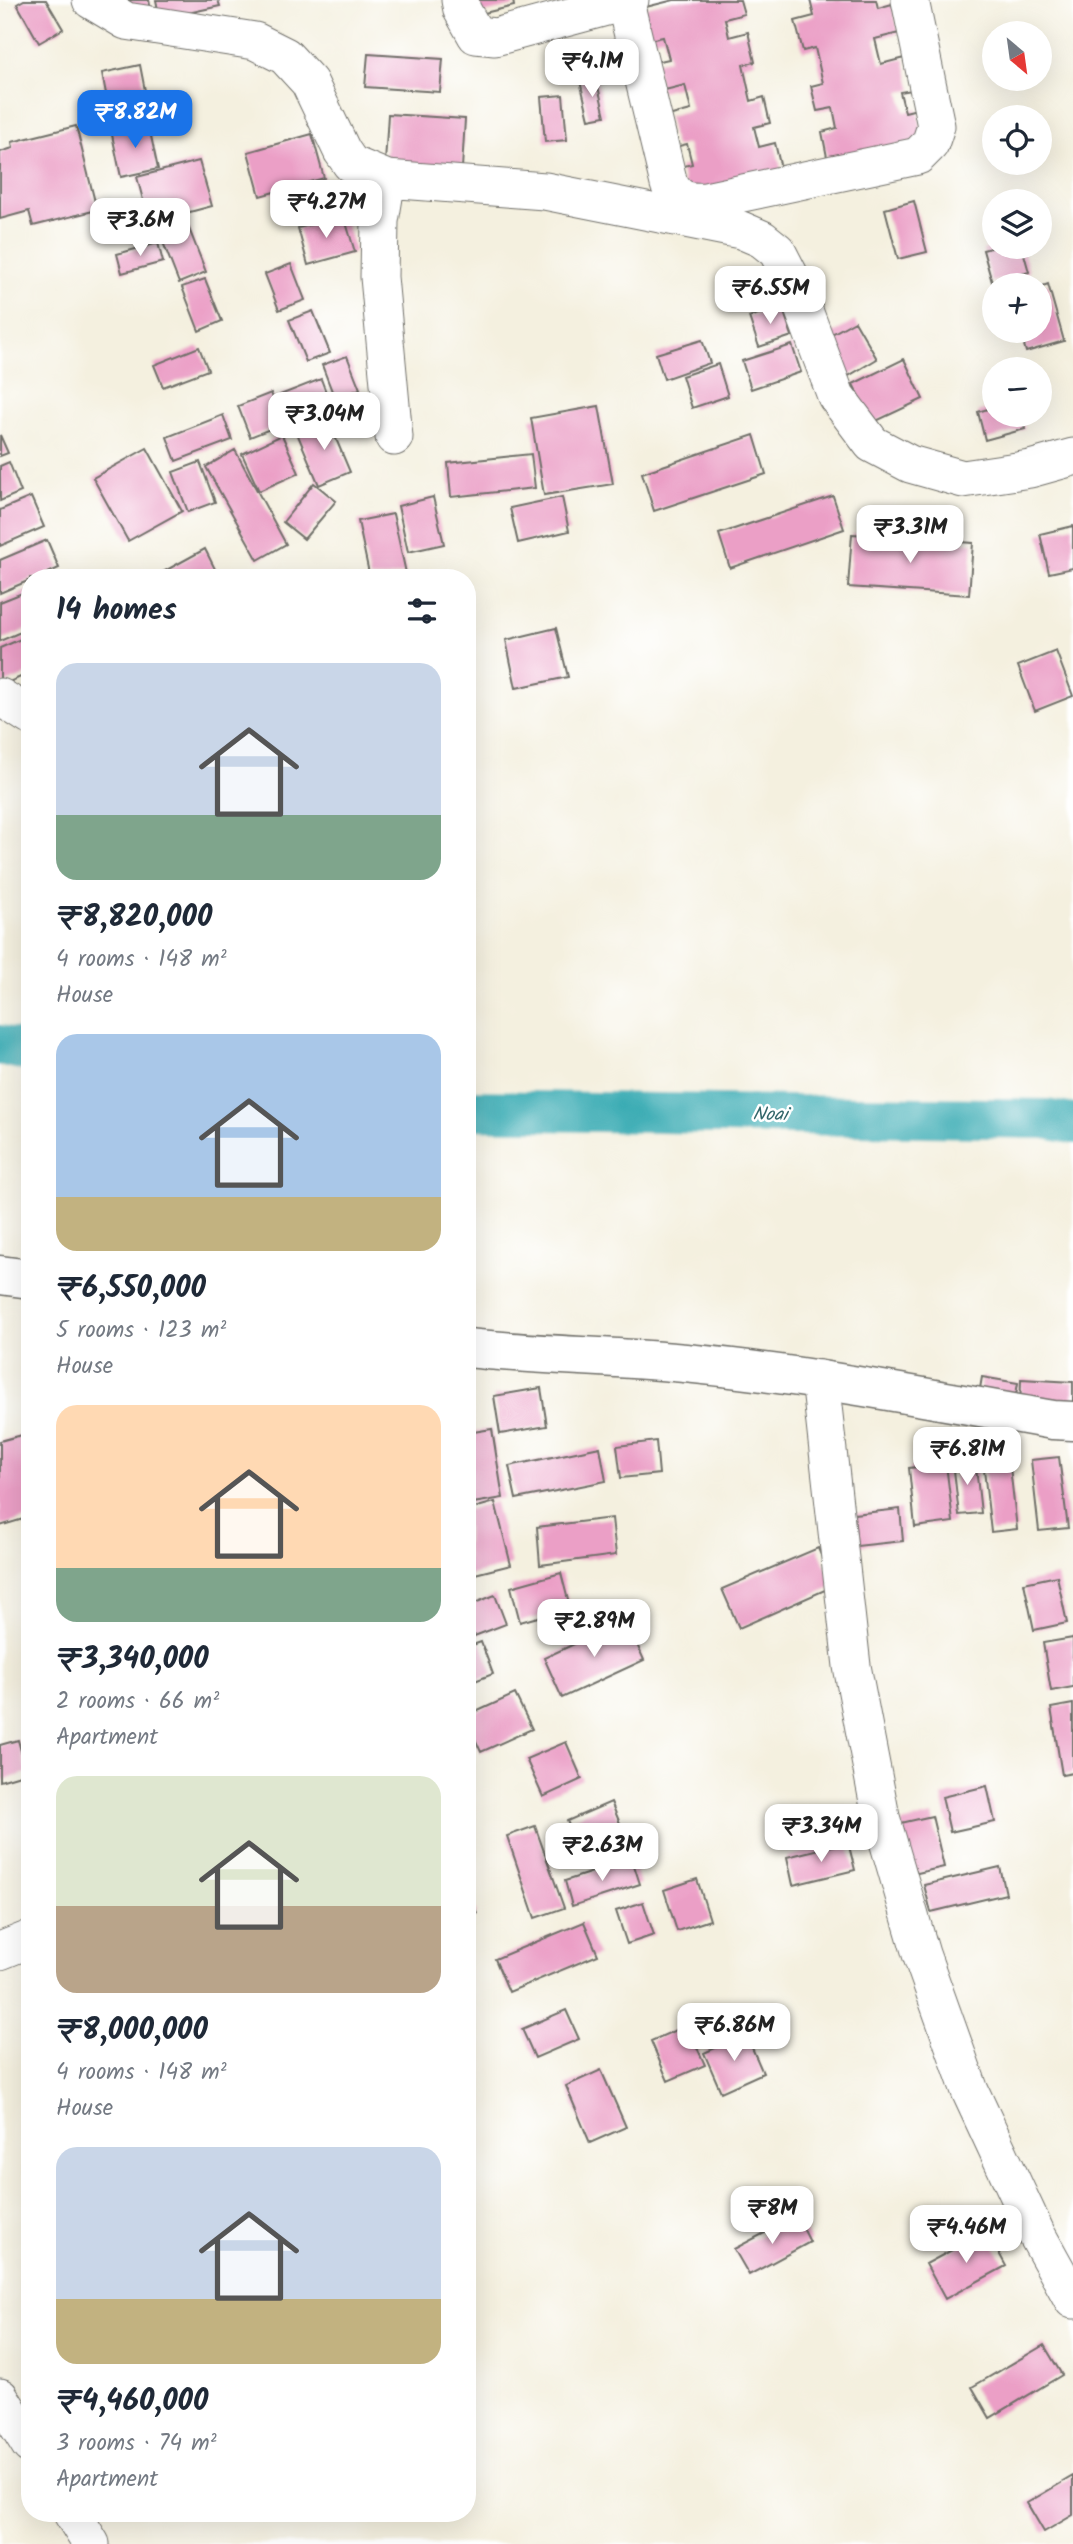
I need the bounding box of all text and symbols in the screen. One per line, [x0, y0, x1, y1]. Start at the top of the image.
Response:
north arrow [982, 21, 1052, 91]
map controls [982, 21, 1052, 427]
pin: ₹4.1M [543, 40, 641, 99]
text: ₹4.1M [561, 44, 623, 80]
pin: ₹8.82M [78, 90, 192, 150]
text: ₹8.82M [93, 95, 177, 131]
button: locate [982, 105, 1052, 175]
pin: ₹4.27M [269, 180, 383, 240]
text: ₹4.27M [286, 185, 366, 221]
button: layers [982, 189, 1052, 259]
pin: ₹3.6M [91, 198, 189, 258]
text: ₹3.6M [106, 203, 174, 239]
pin: ₹6.55M [713, 266, 827, 326]
text: ₹6.55M [731, 271, 809, 307]
button: + [982, 273, 1052, 343]
button: − [982, 357, 1052, 427]
pin: ₹3.04M [267, 392, 381, 452]
text: ₹3.04M [284, 397, 364, 433]
pin: ₹3.31M [853, 505, 967, 565]
text: ₹3.31M [873, 510, 947, 546]
text: 14 homes [56, 587, 177, 635]
icon: filters [403, 592, 441, 630]
icon: home [186, 709, 312, 835]
text: ₹8,820,000 [56, 894, 212, 942]
text: 4 rooms · 148 m² [56, 942, 227, 978]
text: House [56, 978, 113, 1014]
icon: home [186, 1080, 312, 1206]
water label: Noai [752, 1100, 792, 1130]
text: ₹6,550,000 [56, 1265, 206, 1313]
text: 5 rooms · 123 m² [56, 1313, 226, 1349]
text: House [56, 1349, 113, 1385]
pin: ₹6.81M [910, 1428, 1024, 1487]
text: ₹6.81M [929, 1432, 1005, 1468]
icon: home [186, 1451, 312, 1577]
pin: ₹2.89M [537, 1600, 651, 1659]
text: ₹2.89M [553, 1604, 635, 1640]
text: ₹3,340,000 [56, 1636, 209, 1684]
text: 2 rooms · 66 m² [56, 1684, 219, 1720]
text: Apartment [56, 1720, 158, 1756]
pin: ₹3.34M [764, 1804, 878, 1864]
text: ₹3.34M [781, 1809, 861, 1845]
icon: home [186, 1822, 312, 1948]
pin: ₹2.63M [545, 1824, 659, 1883]
text: ₹2.63M [561, 1828, 643, 1864]
pin: ₹6.86M [677, 2004, 791, 2063]
text: ₹8,000,000 [56, 2007, 208, 2055]
text: ₹6.86M [693, 2008, 775, 2044]
text: 4 rooms · 148 m² [56, 2055, 227, 2091]
text: House [56, 2091, 113, 2127]
pin: ₹8M [738, 2186, 806, 2246]
text: ₹8M [747, 2191, 797, 2227]
icon: home [186, 2193, 312, 2319]
pin: ₹4.46M [909, 2206, 1023, 2265]
text: ₹4.46M [926, 2210, 1006, 2246]
text: ₹4,460,000 [56, 2378, 208, 2426]
text: 3 rooms · 74 m² [56, 2426, 217, 2462]
text: Apartment [56, 2462, 158, 2498]

